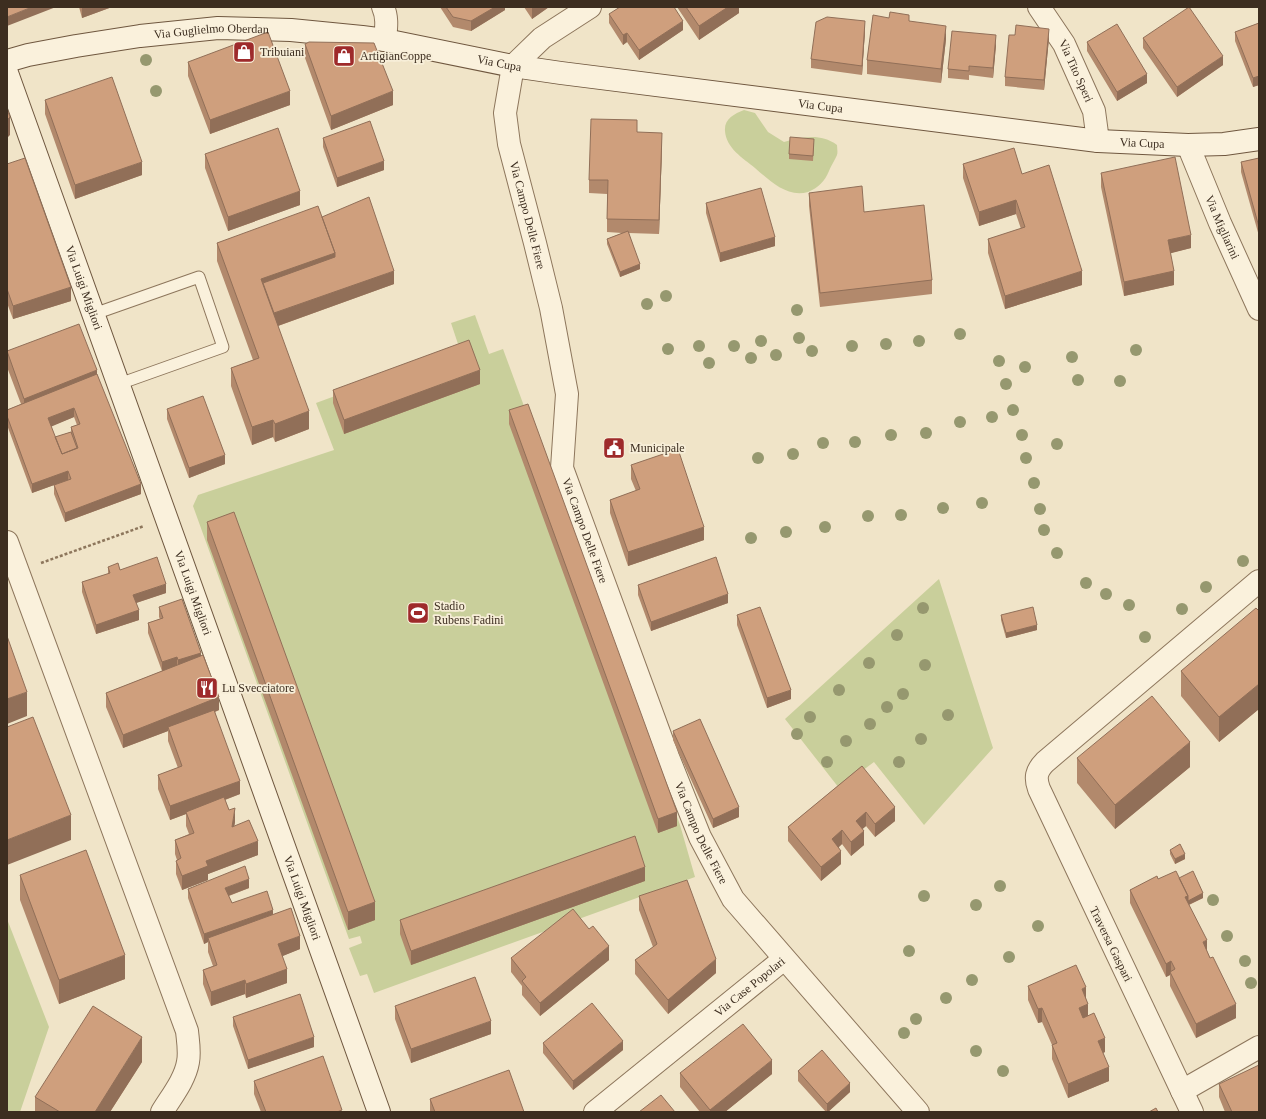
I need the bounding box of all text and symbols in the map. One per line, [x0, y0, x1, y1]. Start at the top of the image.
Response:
street label: Via Guglielmo Oberdan [153, 21, 269, 42]
street label: Via Tito Speri [1056, 36, 1096, 105]
shop icon: Tribuiani [231, 39, 257, 65]
shop icon: ArtigianCoppe [331, 43, 357, 69]
place label: Tribuiani [260, 45, 305, 59]
place label: ArtigianCoppe [360, 49, 431, 63]
street label: Via Cupa [476, 52, 523, 74]
street label: Via Cupa [797, 96, 844, 116]
street label: Via Cupa [1119, 135, 1166, 151]
street label: Via Campo Delle Fiere [507, 160, 548, 271]
street label: Via Migliarini [1202, 193, 1243, 262]
street label: Via Luigi Migliori [62, 244, 106, 332]
public building icon: Municipale [601, 435, 627, 461]
place label: Municipale [630, 441, 685, 455]
street label: Via Campo Delle Fiere [559, 476, 611, 585]
street label: Via Luigi Migliori [172, 549, 215, 637]
place label: Stadio Rubens Fadini [434, 599, 504, 627]
sports icon: Stadio Rubens Fadini [405, 600, 431, 626]
restaurant icon: Lu Svecciatore [194, 675, 220, 701]
place label: Lu Svecciatore [222, 681, 294, 695]
street label: Via Campo Delle Fiere [672, 780, 731, 886]
street label: Via Luigi Migliori [281, 854, 324, 942]
street label: Traversa Gaspari [1087, 904, 1136, 984]
street label: Via Case Popolari [712, 954, 788, 1019]

